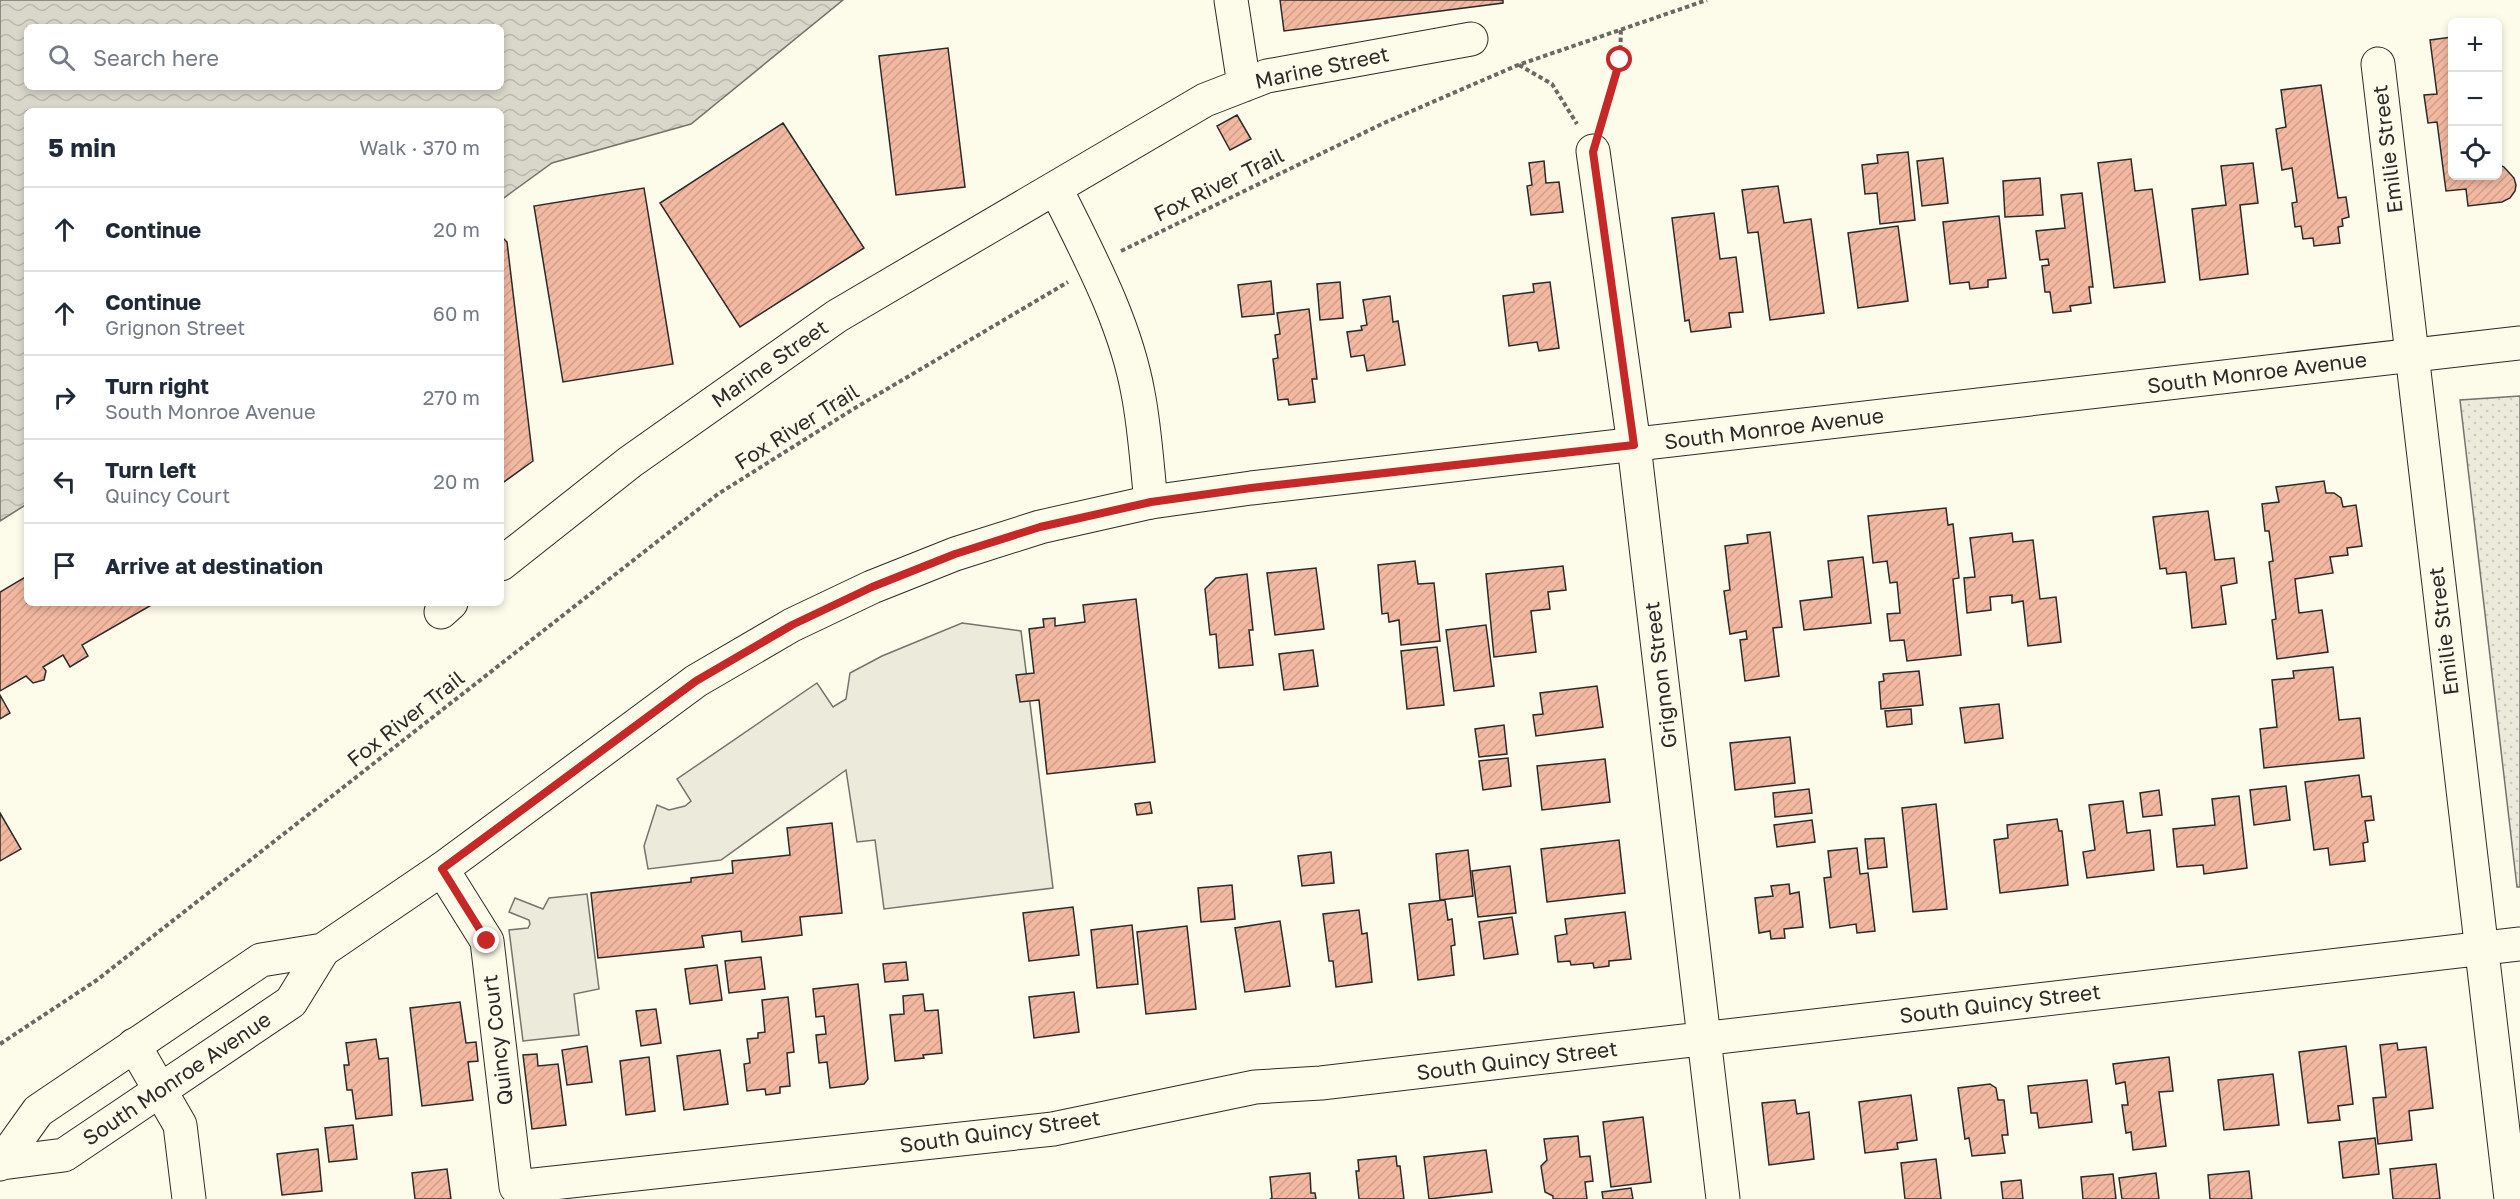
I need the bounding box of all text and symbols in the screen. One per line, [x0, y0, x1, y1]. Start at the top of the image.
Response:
map controls [2448, 18, 2502, 180]
button: + [2448, 18, 2502, 72]
search box [24, 24, 504, 90]
street label: Marine Street [1252, 40, 1391, 94]
icon: search [45, 41, 78, 74]
text: Search here [93, 44, 219, 71]
route start [1606, 46, 1632, 72]
button: − [2448, 72, 2502, 126]
street label: Emilie Street [2366, 84, 2408, 215]
button: locate [2448, 126, 2502, 180]
text: 5 min [48, 132, 116, 163]
text: Walk · 370 m [359, 135, 480, 159]
street label: Fox River Trail [1149, 141, 1288, 227]
icon: ahead [48, 213, 81, 246]
text: Continue [105, 216, 201, 243]
text: 20 m [433, 217, 480, 241]
text: Continue [105, 288, 201, 315]
icon: ahead [48, 297, 81, 330]
text: 60 m [433, 301, 480, 325]
street label: Marine Street [706, 313, 833, 413]
text: Grignon Street [105, 315, 245, 339]
street label: South Monroe Avenue [2146, 346, 2368, 398]
text: Turn right [105, 372, 209, 399]
street label: Fox River Trail [730, 378, 863, 475]
icon: right [48, 381, 81, 414]
text: 270 m [423, 385, 480, 409]
text: South Monroe Avenue [105, 399, 316, 423]
street label: South Monroe Avenue [1663, 402, 1885, 454]
text: Turn left [105, 456, 196, 483]
icon: left [48, 465, 81, 498]
text: 20 m [433, 469, 480, 493]
text: Quincy Court [105, 483, 230, 507]
icon: arrive [48, 549, 81, 582]
text: Arrive at destination [105, 552, 323, 579]
street label: Emilie Street [2422, 566, 2464, 697]
street label: Grignon Street [1638, 600, 1682, 750]
street label: Fox River Trail [342, 664, 469, 772]
route end [473, 927, 499, 953]
street label: Quincy Court [476, 973, 518, 1107]
street label: South Quincy Street [1898, 978, 2102, 1028]
street label: South Monroe Avenue [78, 1006, 275, 1151]
street label: South Quincy Street [1415, 1035, 1619, 1085]
street label: South Quincy Street [898, 1104, 1102, 1158]

